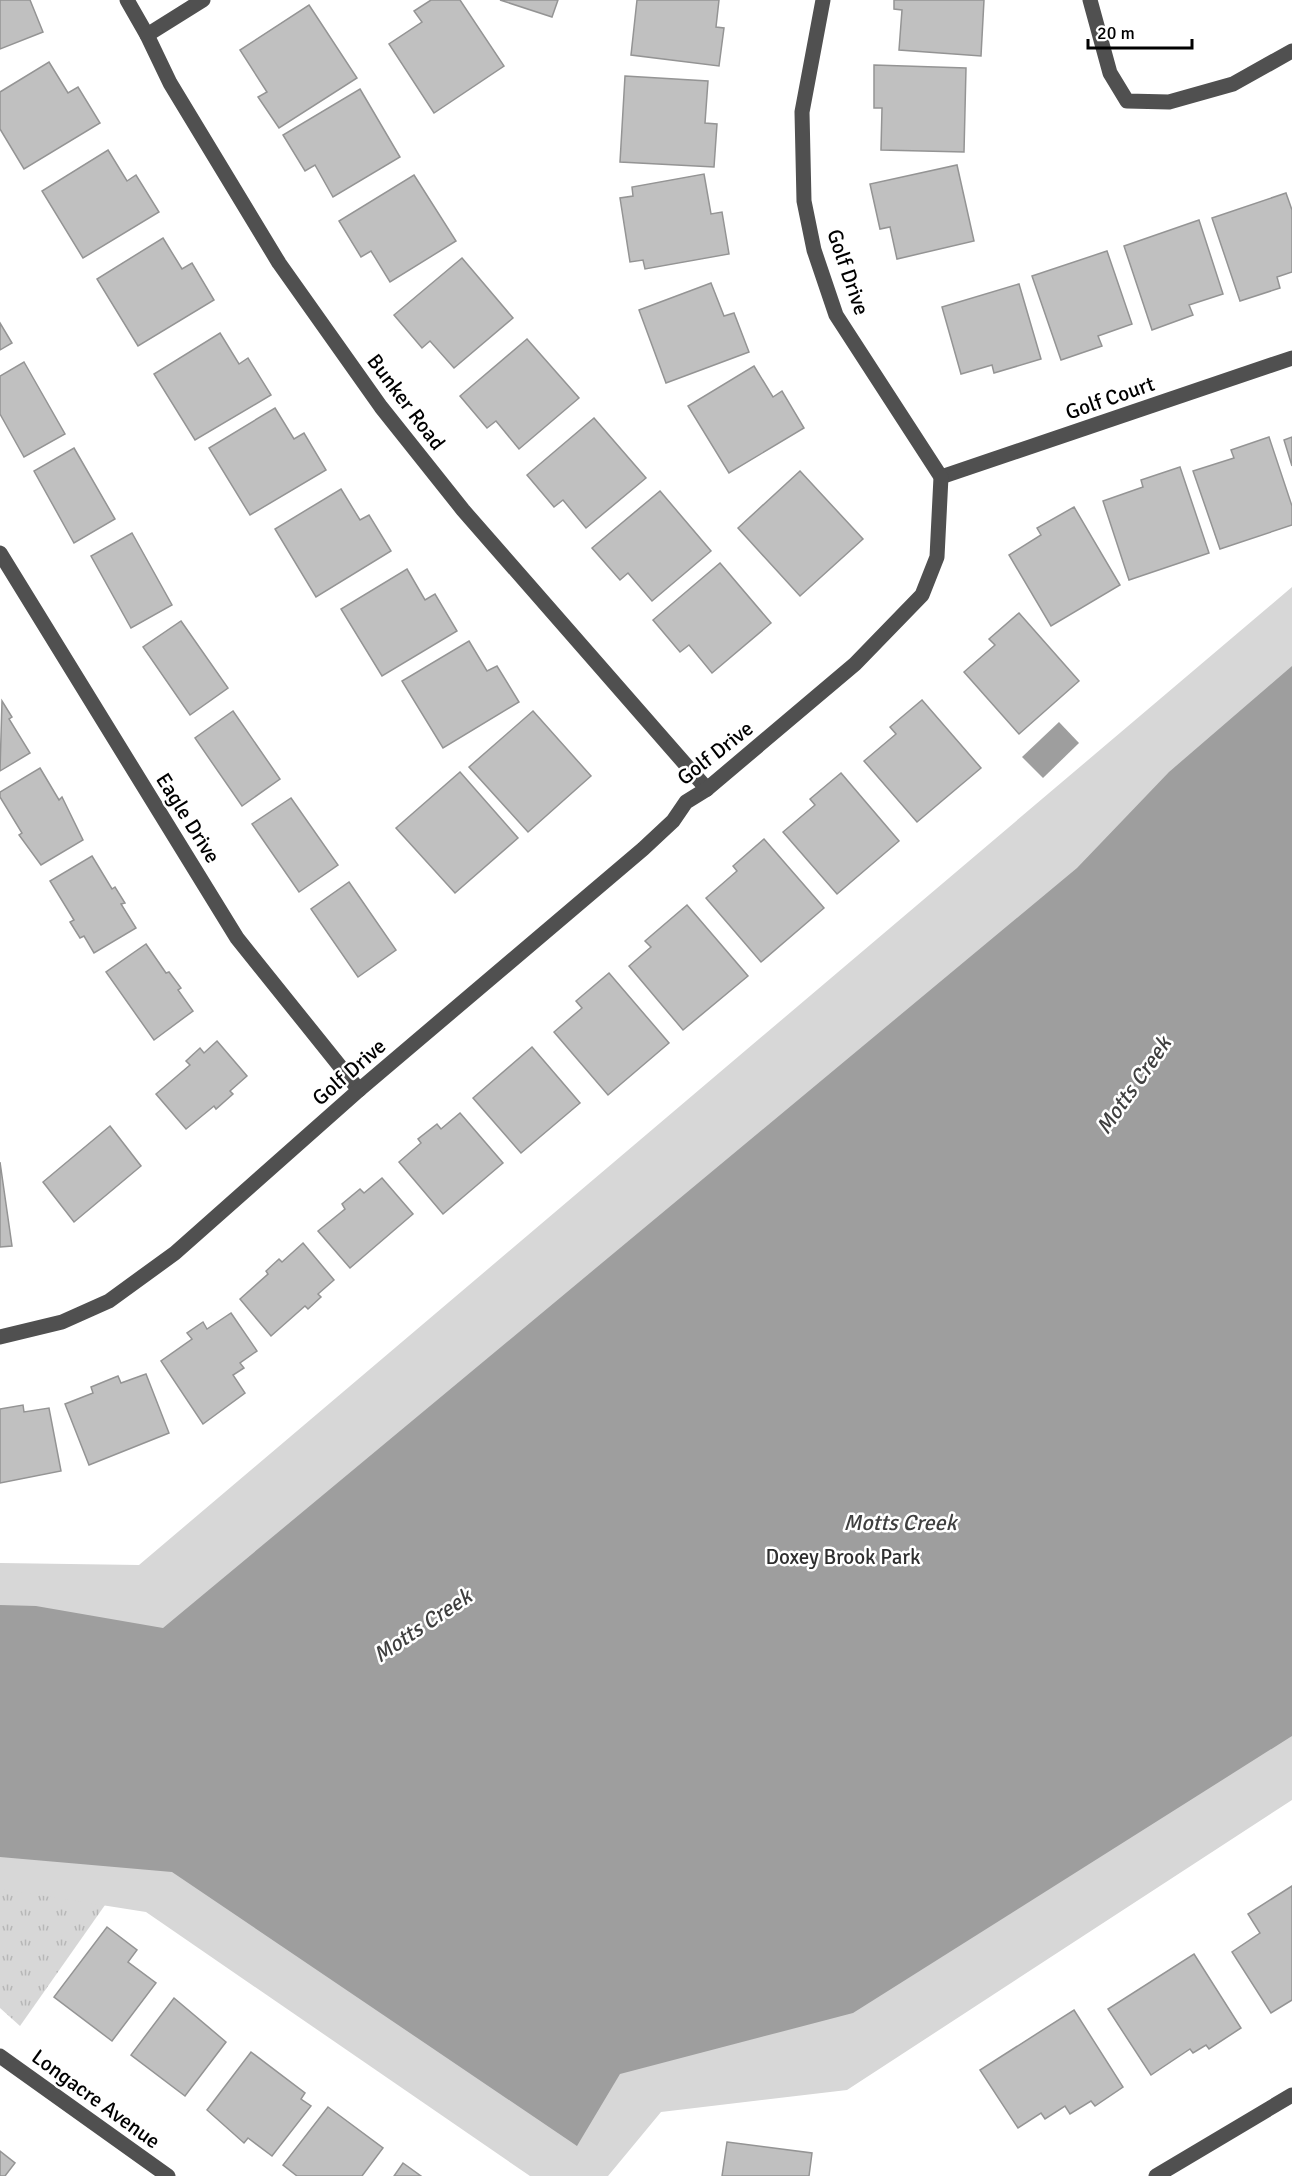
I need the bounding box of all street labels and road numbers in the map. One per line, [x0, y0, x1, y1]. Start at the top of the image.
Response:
street label: Golf Drive [821, 226, 875, 318]
street label: Bunker Road [361, 349, 451, 455]
street label: Golf Court [1062, 371, 1158, 425]
street label: Golf Drive [672, 715, 758, 791]
street label: Eagle Drive [150, 768, 226, 868]
street label: Golf Drive [307, 1033, 391, 1111]
street label: Longacre Avenue [27, 2044, 165, 2154]

